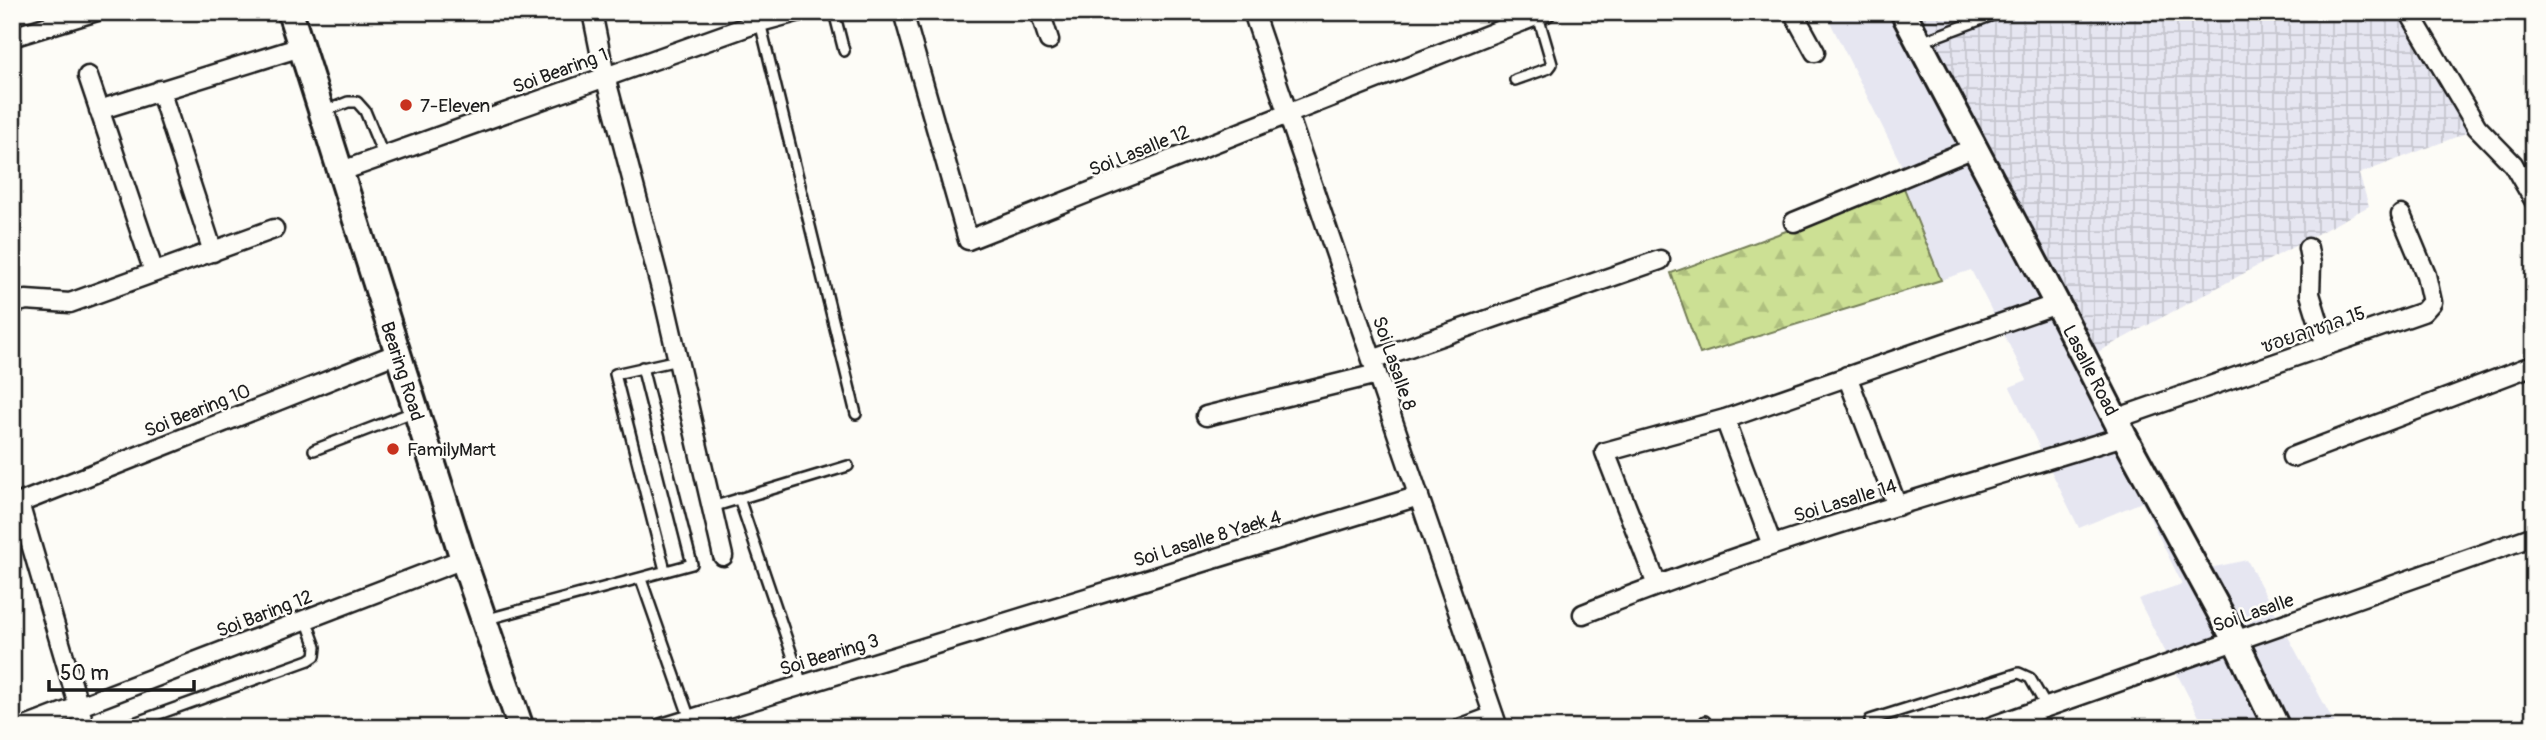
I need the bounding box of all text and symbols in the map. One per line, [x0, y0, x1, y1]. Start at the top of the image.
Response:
street label: Soi Bearing 1 [509, 43, 611, 99]
place label: 7-Eleven [420, 94, 490, 118]
marker: 7-Eleven [398, 97, 414, 113]
street label: Soi Lasalle 12 [1086, 120, 1193, 182]
street label: ซอยลาซาล 15 [2258, 301, 2368, 359]
street label: Soi Lasalle 8 [1367, 313, 1421, 413]
street label: Bearing Road [375, 319, 429, 424]
street label: Lasalle Road [2057, 321, 2123, 420]
street label: Soi Bearing 10 [141, 379, 254, 443]
place label: FamilyMart [407, 438, 496, 462]
marker: FamilyMart [385, 441, 401, 457]
street label: Soi Lasalle 14 [1791, 474, 1900, 528]
street label: Soi Lasalle 8 Yaek 4 [1130, 505, 1284, 573]
street label: Soi Baring 12 [213, 585, 316, 643]
street label: Soi Lasalle [2210, 588, 2298, 638]
street label: Soi Bearing 3 [777, 628, 882, 681]
scale bar [49, 649, 194, 693]
text: 50 m [60, 660, 109, 687]

